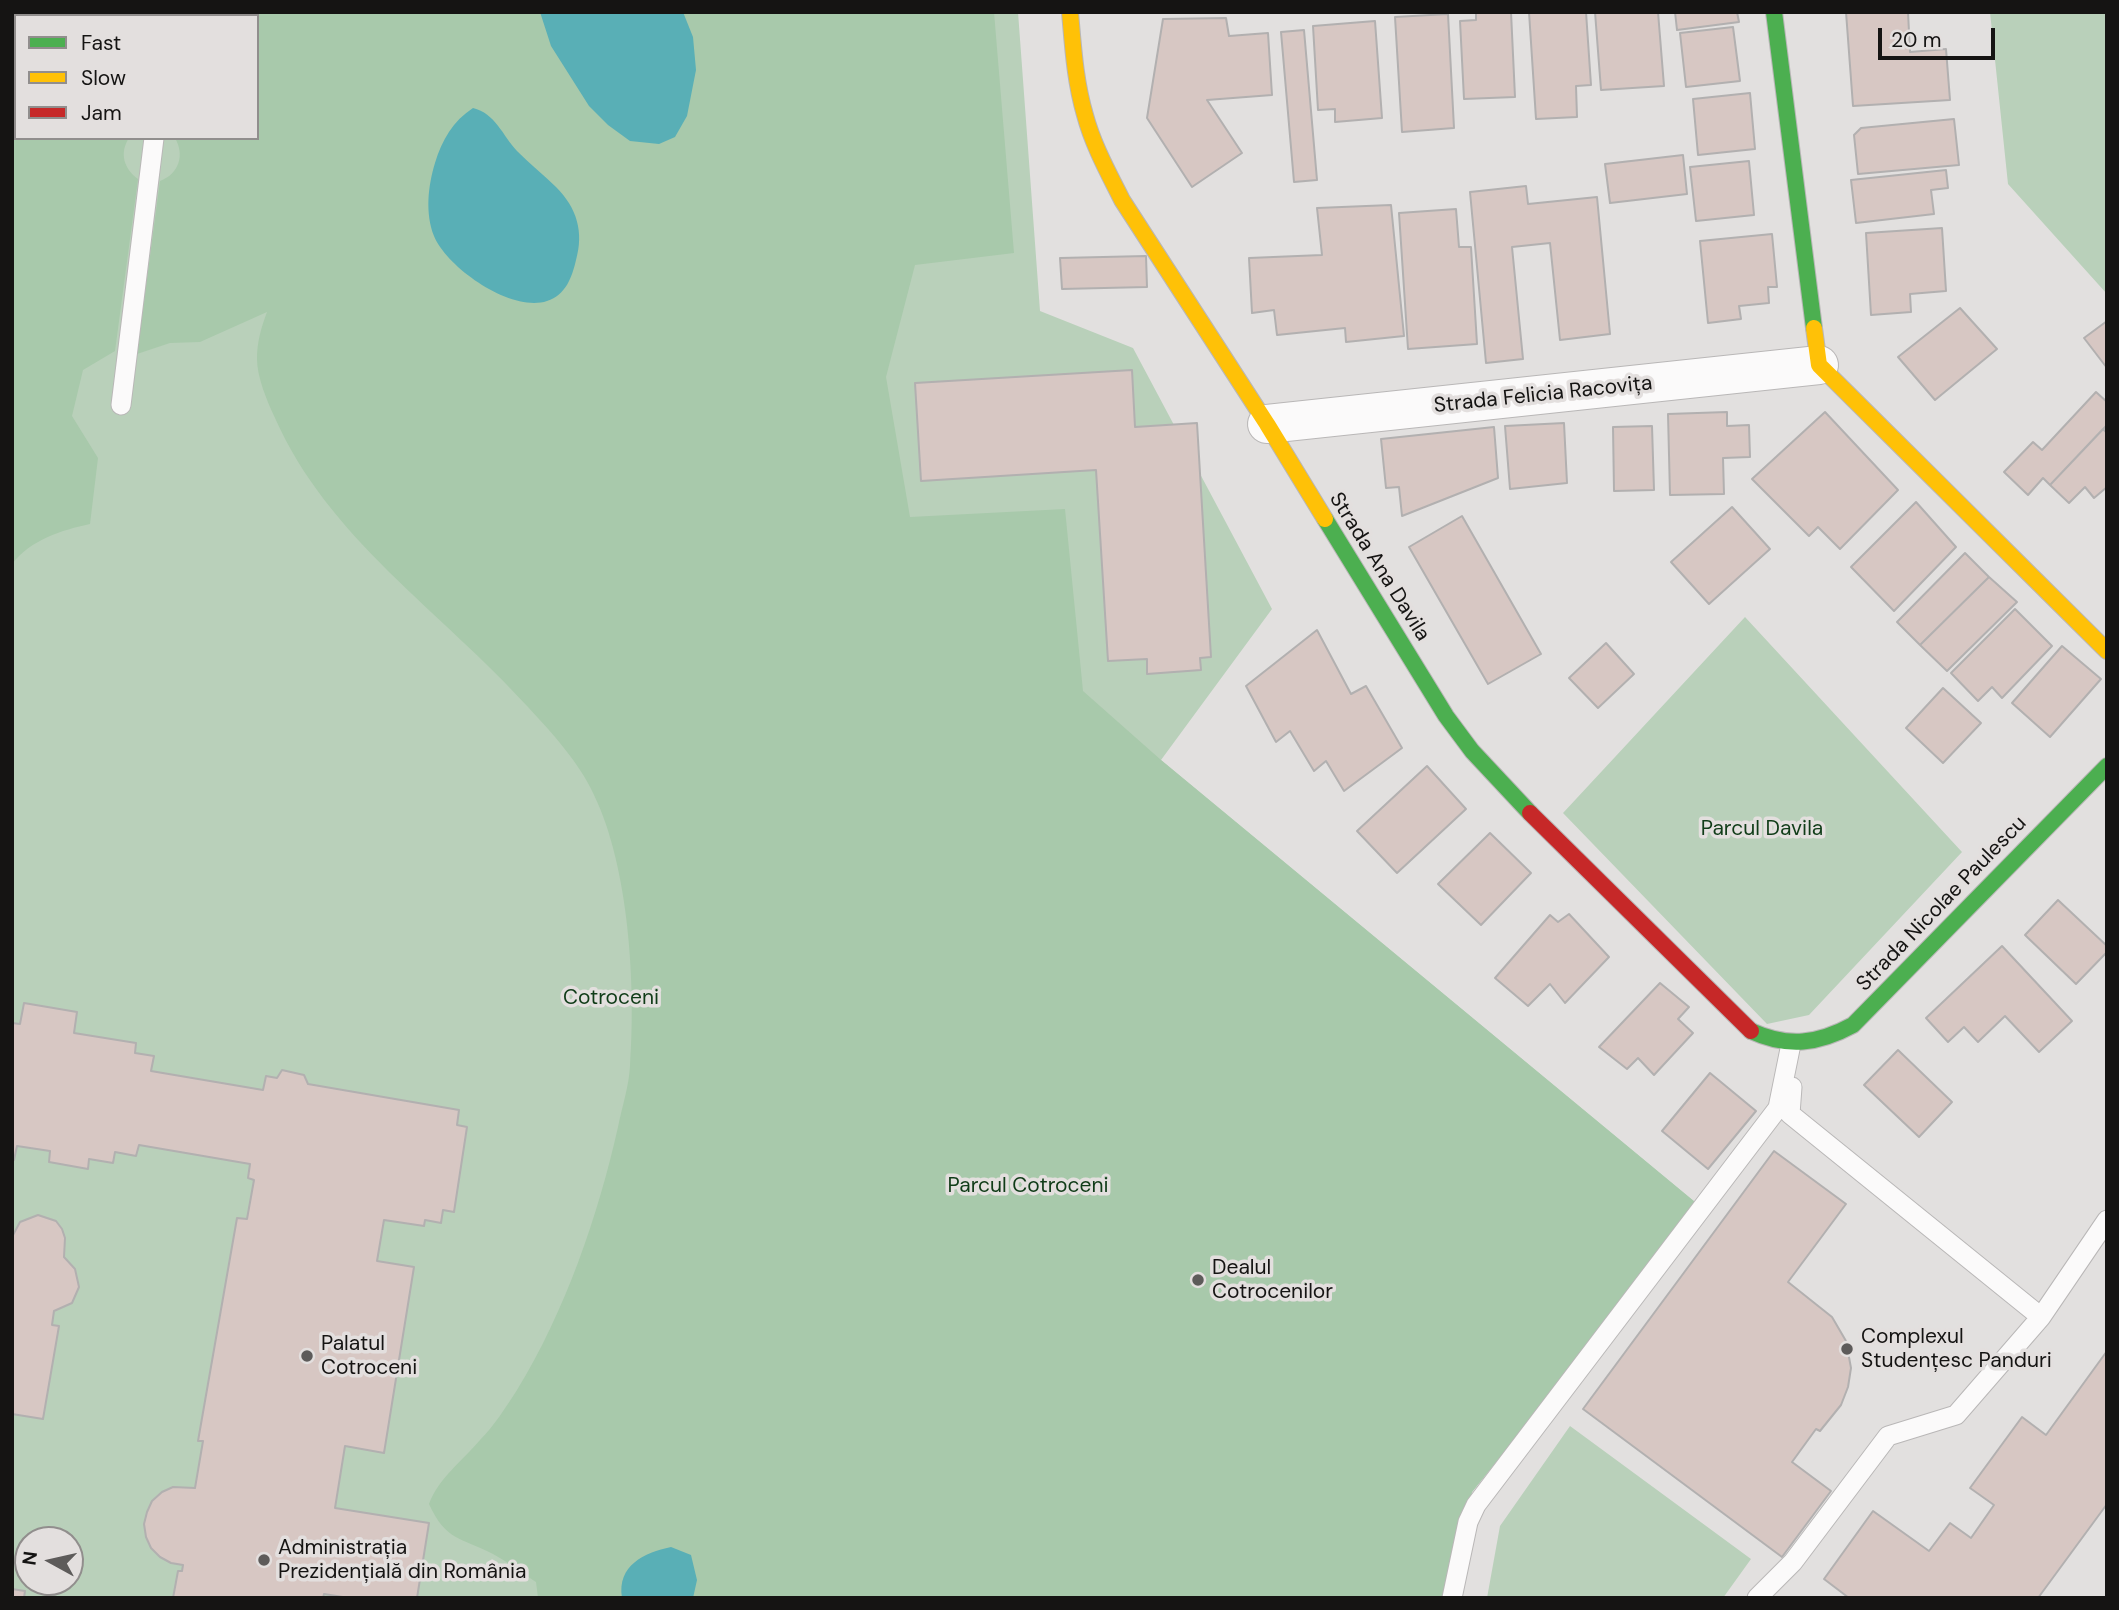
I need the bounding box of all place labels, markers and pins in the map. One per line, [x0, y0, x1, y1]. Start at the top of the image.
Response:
place label: Dealul Cotrocenilor [1212, 1255, 1333, 1305]
marker: Dealul Cotrocenilor [1190, 1272, 1206, 1288]
place label: Complexul Studențesc Panduri [1861, 1324, 2052, 1374]
place label: Palatul Cotroceni [321, 1331, 417, 1381]
marker: Complexul Studențesc Panduri [1839, 1341, 1855, 1357]
marker: Palatul Cotroceni [299, 1348, 315, 1364]
place label: Administrația Prezidențială din România [278, 1535, 526, 1585]
marker: Administrația Prezidențială din România [256, 1552, 272, 1568]

